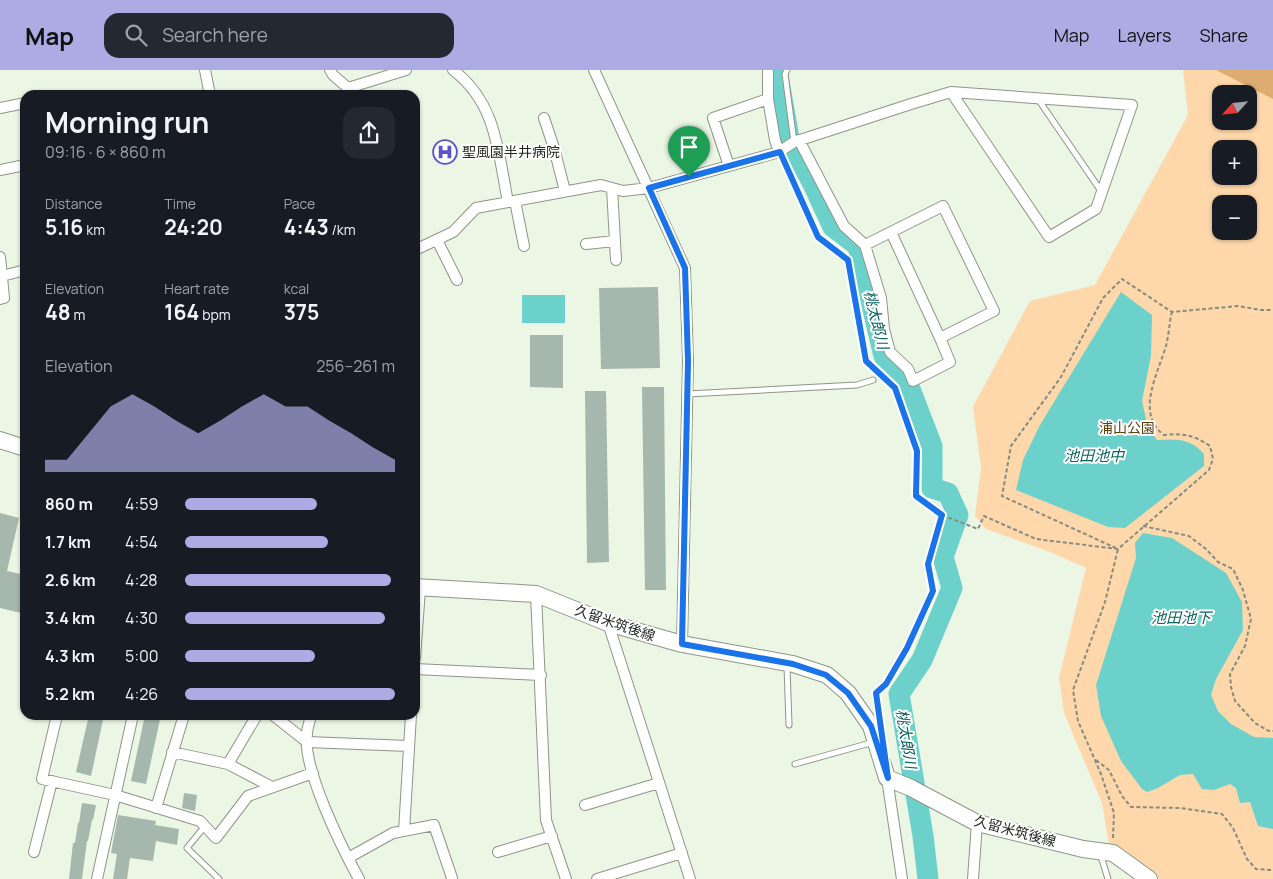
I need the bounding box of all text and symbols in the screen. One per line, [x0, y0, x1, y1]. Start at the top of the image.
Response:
search box [104, 13, 454, 58]
text: Map [25, 19, 74, 52]
icon: search [122, 21, 150, 49]
text: Search here [162, 22, 268, 48]
text: Map [1054, 23, 1089, 47]
text: Layers [1117, 23, 1171, 47]
text: Share [1199, 23, 1248, 47]
north arrow [1212, 85, 1258, 130]
map controls [1212, 85, 1257, 240]
text: Morning run [45, 103, 209, 141]
button: share [343, 107, 395, 159]
pin [668, 126, 710, 177]
icon: arrive [675, 133, 703, 161]
hospital icon: 聖風園半井病院 [432, 139, 458, 165]
button: + [1212, 140, 1257, 185]
text: 09:16 · 6 × 860 m [45, 141, 166, 163]
place label: 聖風園半井病院 [462, 142, 560, 161]
text: Distance [45, 194, 102, 213]
text: Time [164, 194, 196, 213]
text: Pace [284, 194, 315, 213]
button: − [1212, 195, 1257, 240]
text: 5.16 [45, 213, 83, 241]
text: 24:20 [164, 213, 223, 241]
text: 4:43 [284, 213, 329, 241]
text: km [83, 220, 105, 239]
text: /km [329, 220, 356, 239]
text: Elevation [45, 279, 104, 298]
text: Heart rate [164, 279, 229, 298]
text: kcal [284, 279, 309, 298]
water label: 桃太郎川 [859, 288, 894, 353]
text: 48 [45, 298, 71, 326]
text: 164 [164, 298, 199, 326]
text: 375 [284, 298, 319, 326]
text: m [71, 305, 85, 324]
text: bpm [199, 305, 231, 324]
text: Elevation [45, 355, 113, 377]
text: 256–261 m [316, 355, 395, 377]
park label: 浦山公園 [1099, 418, 1155, 437]
water label: 池田池中 [1064, 445, 1126, 466]
text: 860 m [45, 493, 93, 515]
text: 4:59 [125, 493, 158, 515]
text: 1.7 km [45, 531, 91, 553]
text: 4:54 [125, 531, 158, 553]
text: 2.6 km [45, 569, 96, 591]
text: 4:28 [125, 569, 158, 591]
street label: 久留米筑後線 [572, 600, 658, 645]
text: 3.4 km [45, 607, 95, 629]
text: 4:30 [125, 607, 158, 629]
water label: 池田池下 [1151, 607, 1214, 628]
text: 4.3 km [45, 645, 95, 667]
text: 5:00 [125, 645, 159, 667]
text: 5.2 km [45, 683, 95, 705]
text: 4:26 [125, 683, 158, 705]
water label: 桃太郎川 [891, 708, 922, 772]
street label: 久留米筑後線 [972, 810, 1058, 851]

